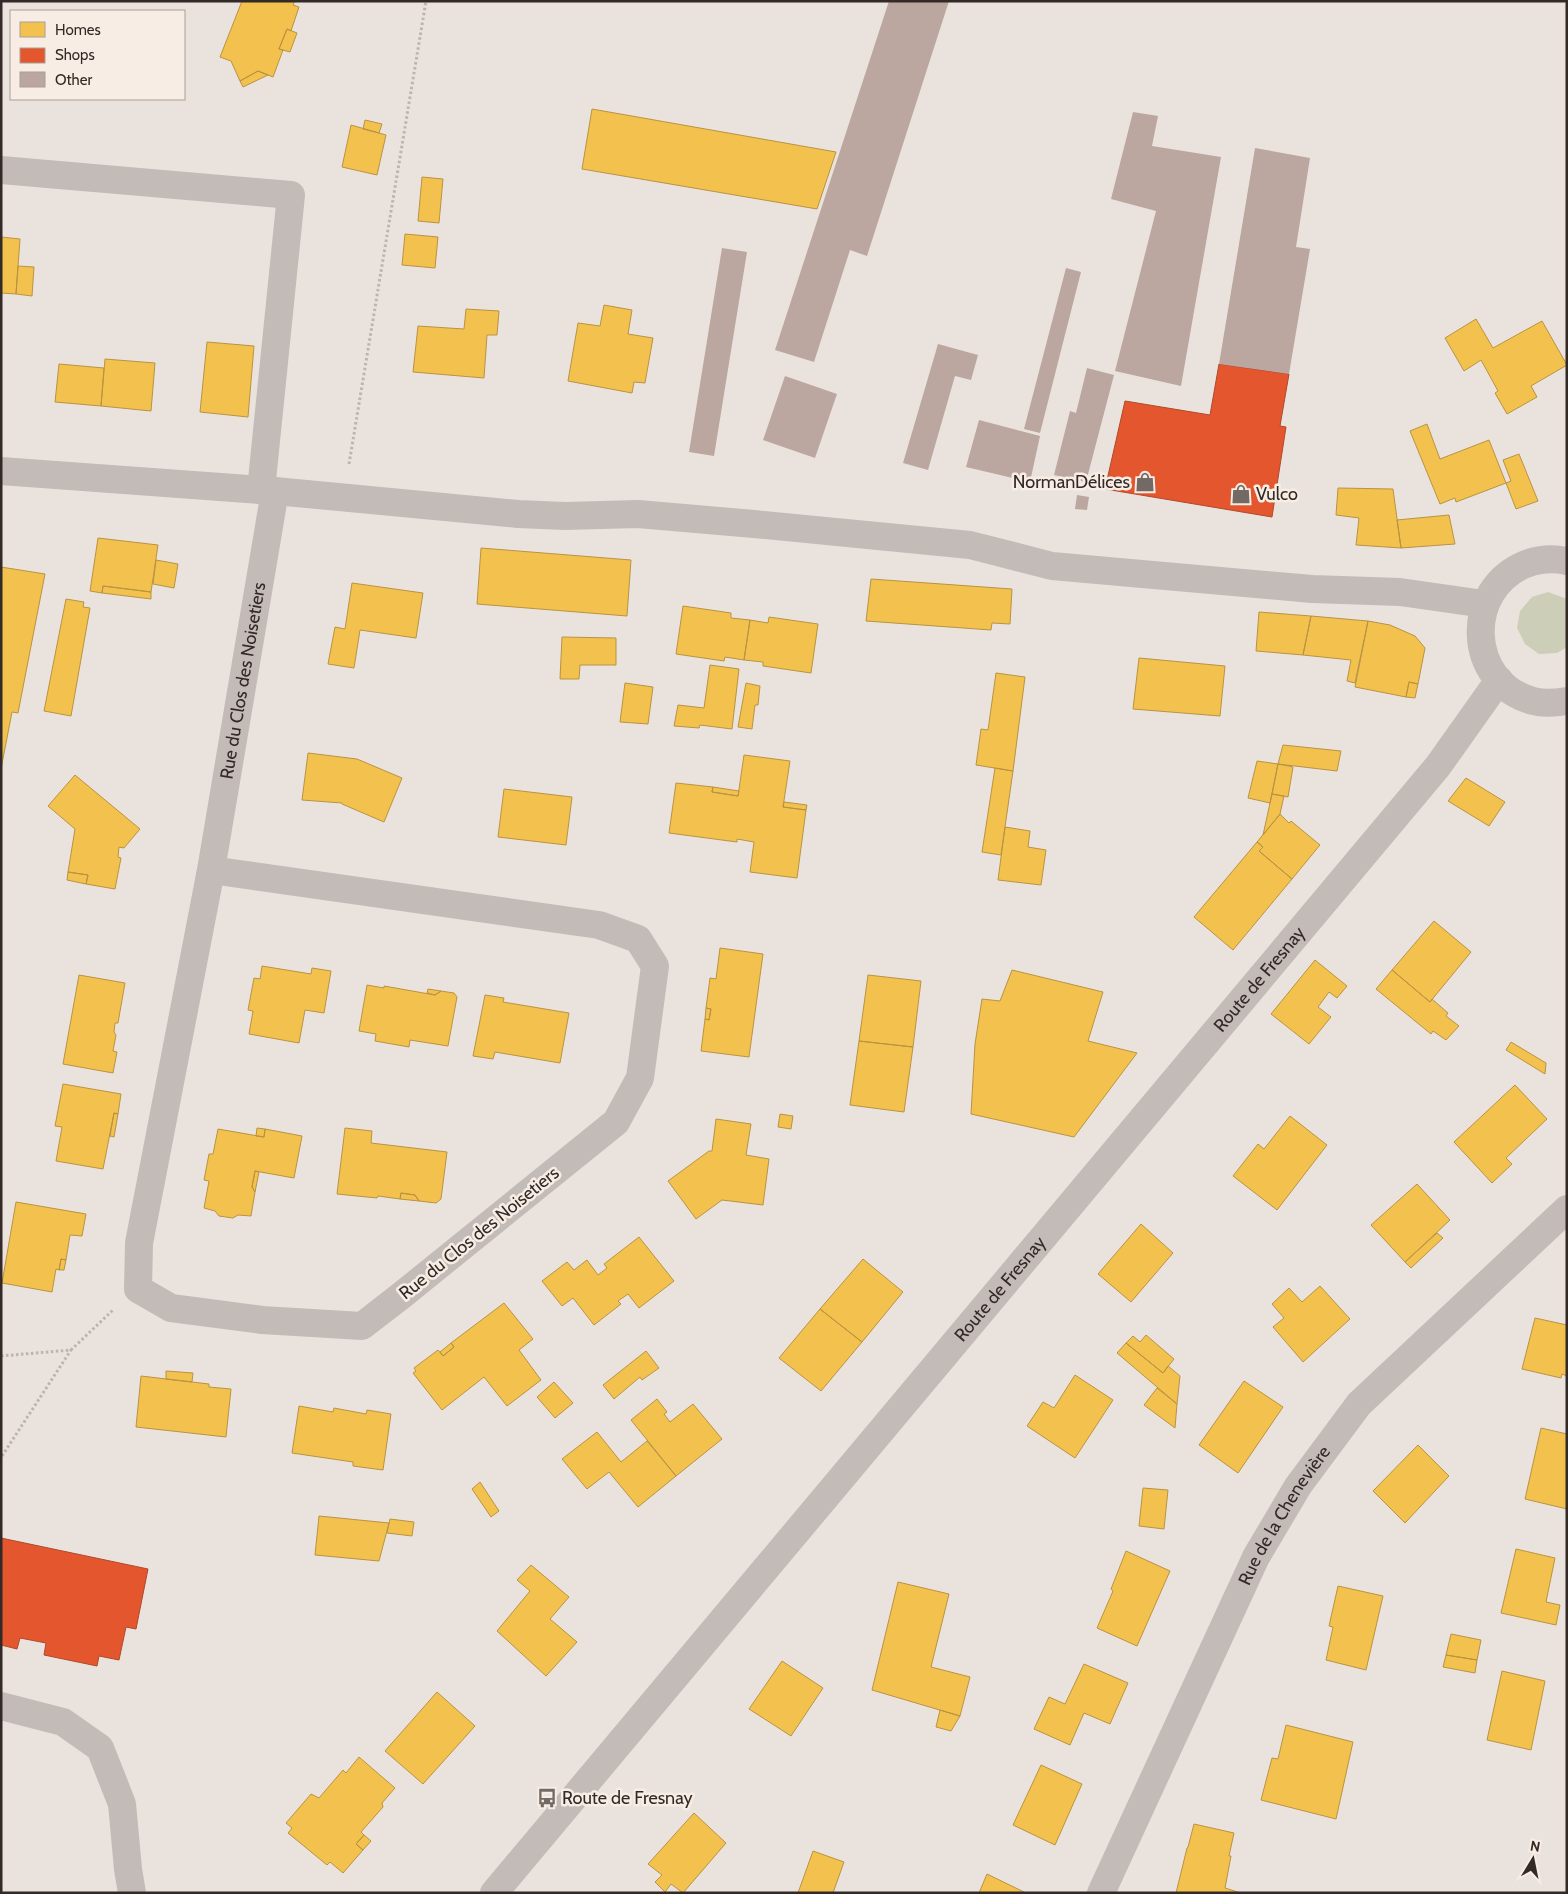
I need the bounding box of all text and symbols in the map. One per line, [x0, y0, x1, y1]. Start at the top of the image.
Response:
legend [10, 10, 185, 100]
text: Homes [55, 21, 101, 39]
text: Shops [55, 46, 95, 64]
text: Other [55, 71, 92, 89]
place label: NormanDélices [1013, 471, 1130, 493]
shop icon: NormanDélices [1134, 471, 1156, 493]
shop icon: Vulco [1230, 483, 1252, 505]
place label: Vulco [1256, 483, 1298, 505]
street label: Rue du Clos des Noisetiers [216, 581, 270, 781]
street label: Route de Fresnay [1209, 922, 1310, 1036]
street label: Rue du Clos des Noisetiers [395, 1162, 563, 1304]
street label: Route de Fresnay [950, 1232, 1050, 1346]
street label: Rue de la Chenevière [1234, 1442, 1335, 1589]
bus stop icon: Route de Fresnay [536, 1787, 558, 1809]
place label: Route de Fresnay [562, 1787, 693, 1809]
north arrow [1508, 1834, 1558, 1884]
text: N [1529, 1836, 1542, 1856]

